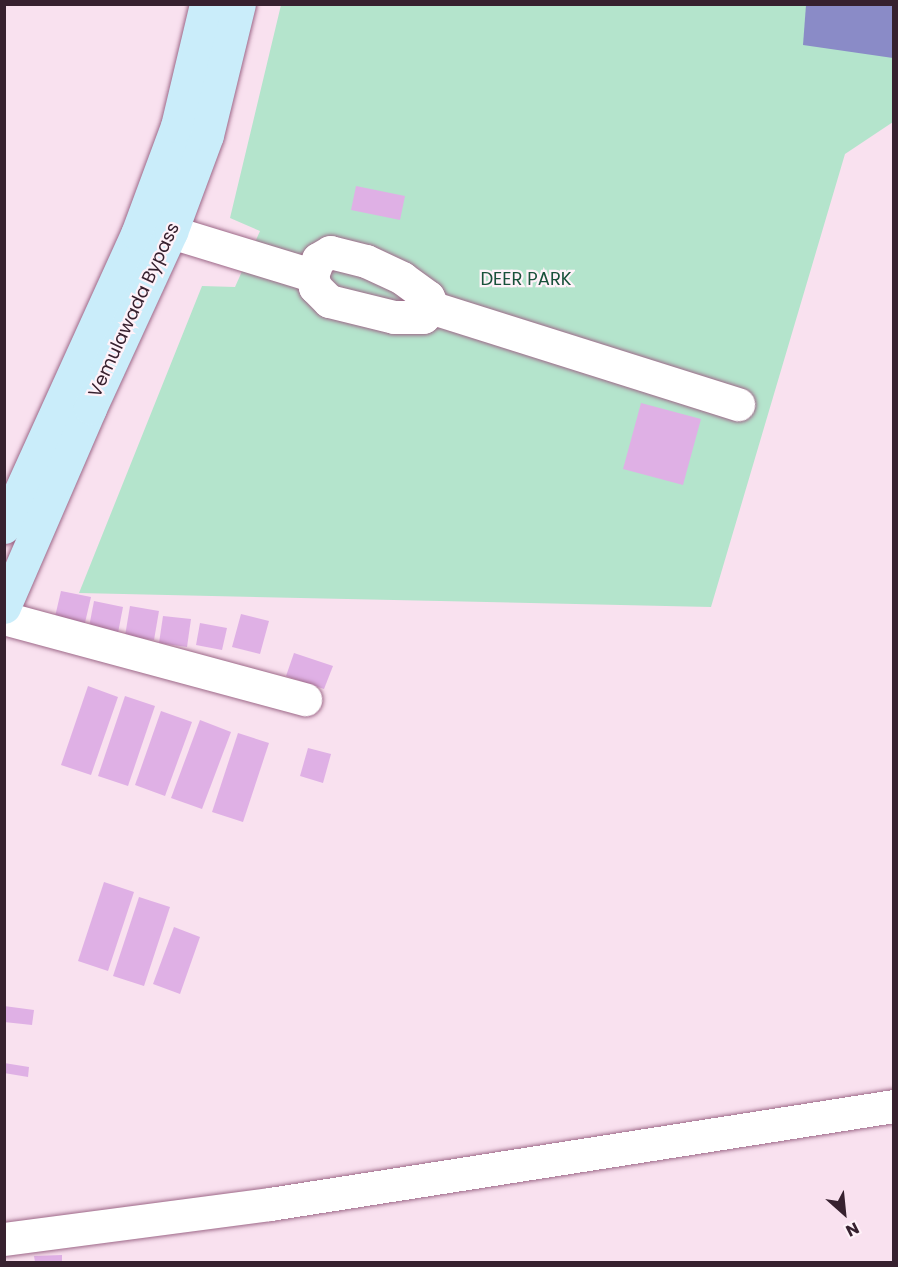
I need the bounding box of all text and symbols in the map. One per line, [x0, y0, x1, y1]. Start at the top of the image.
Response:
street label: Vemulawada Bypass [84, 219, 184, 401]
park label: DEER PARK [480, 268, 572, 290]
north arrow [814, 1183, 874, 1243]
text: N [842, 1216, 863, 1242]

